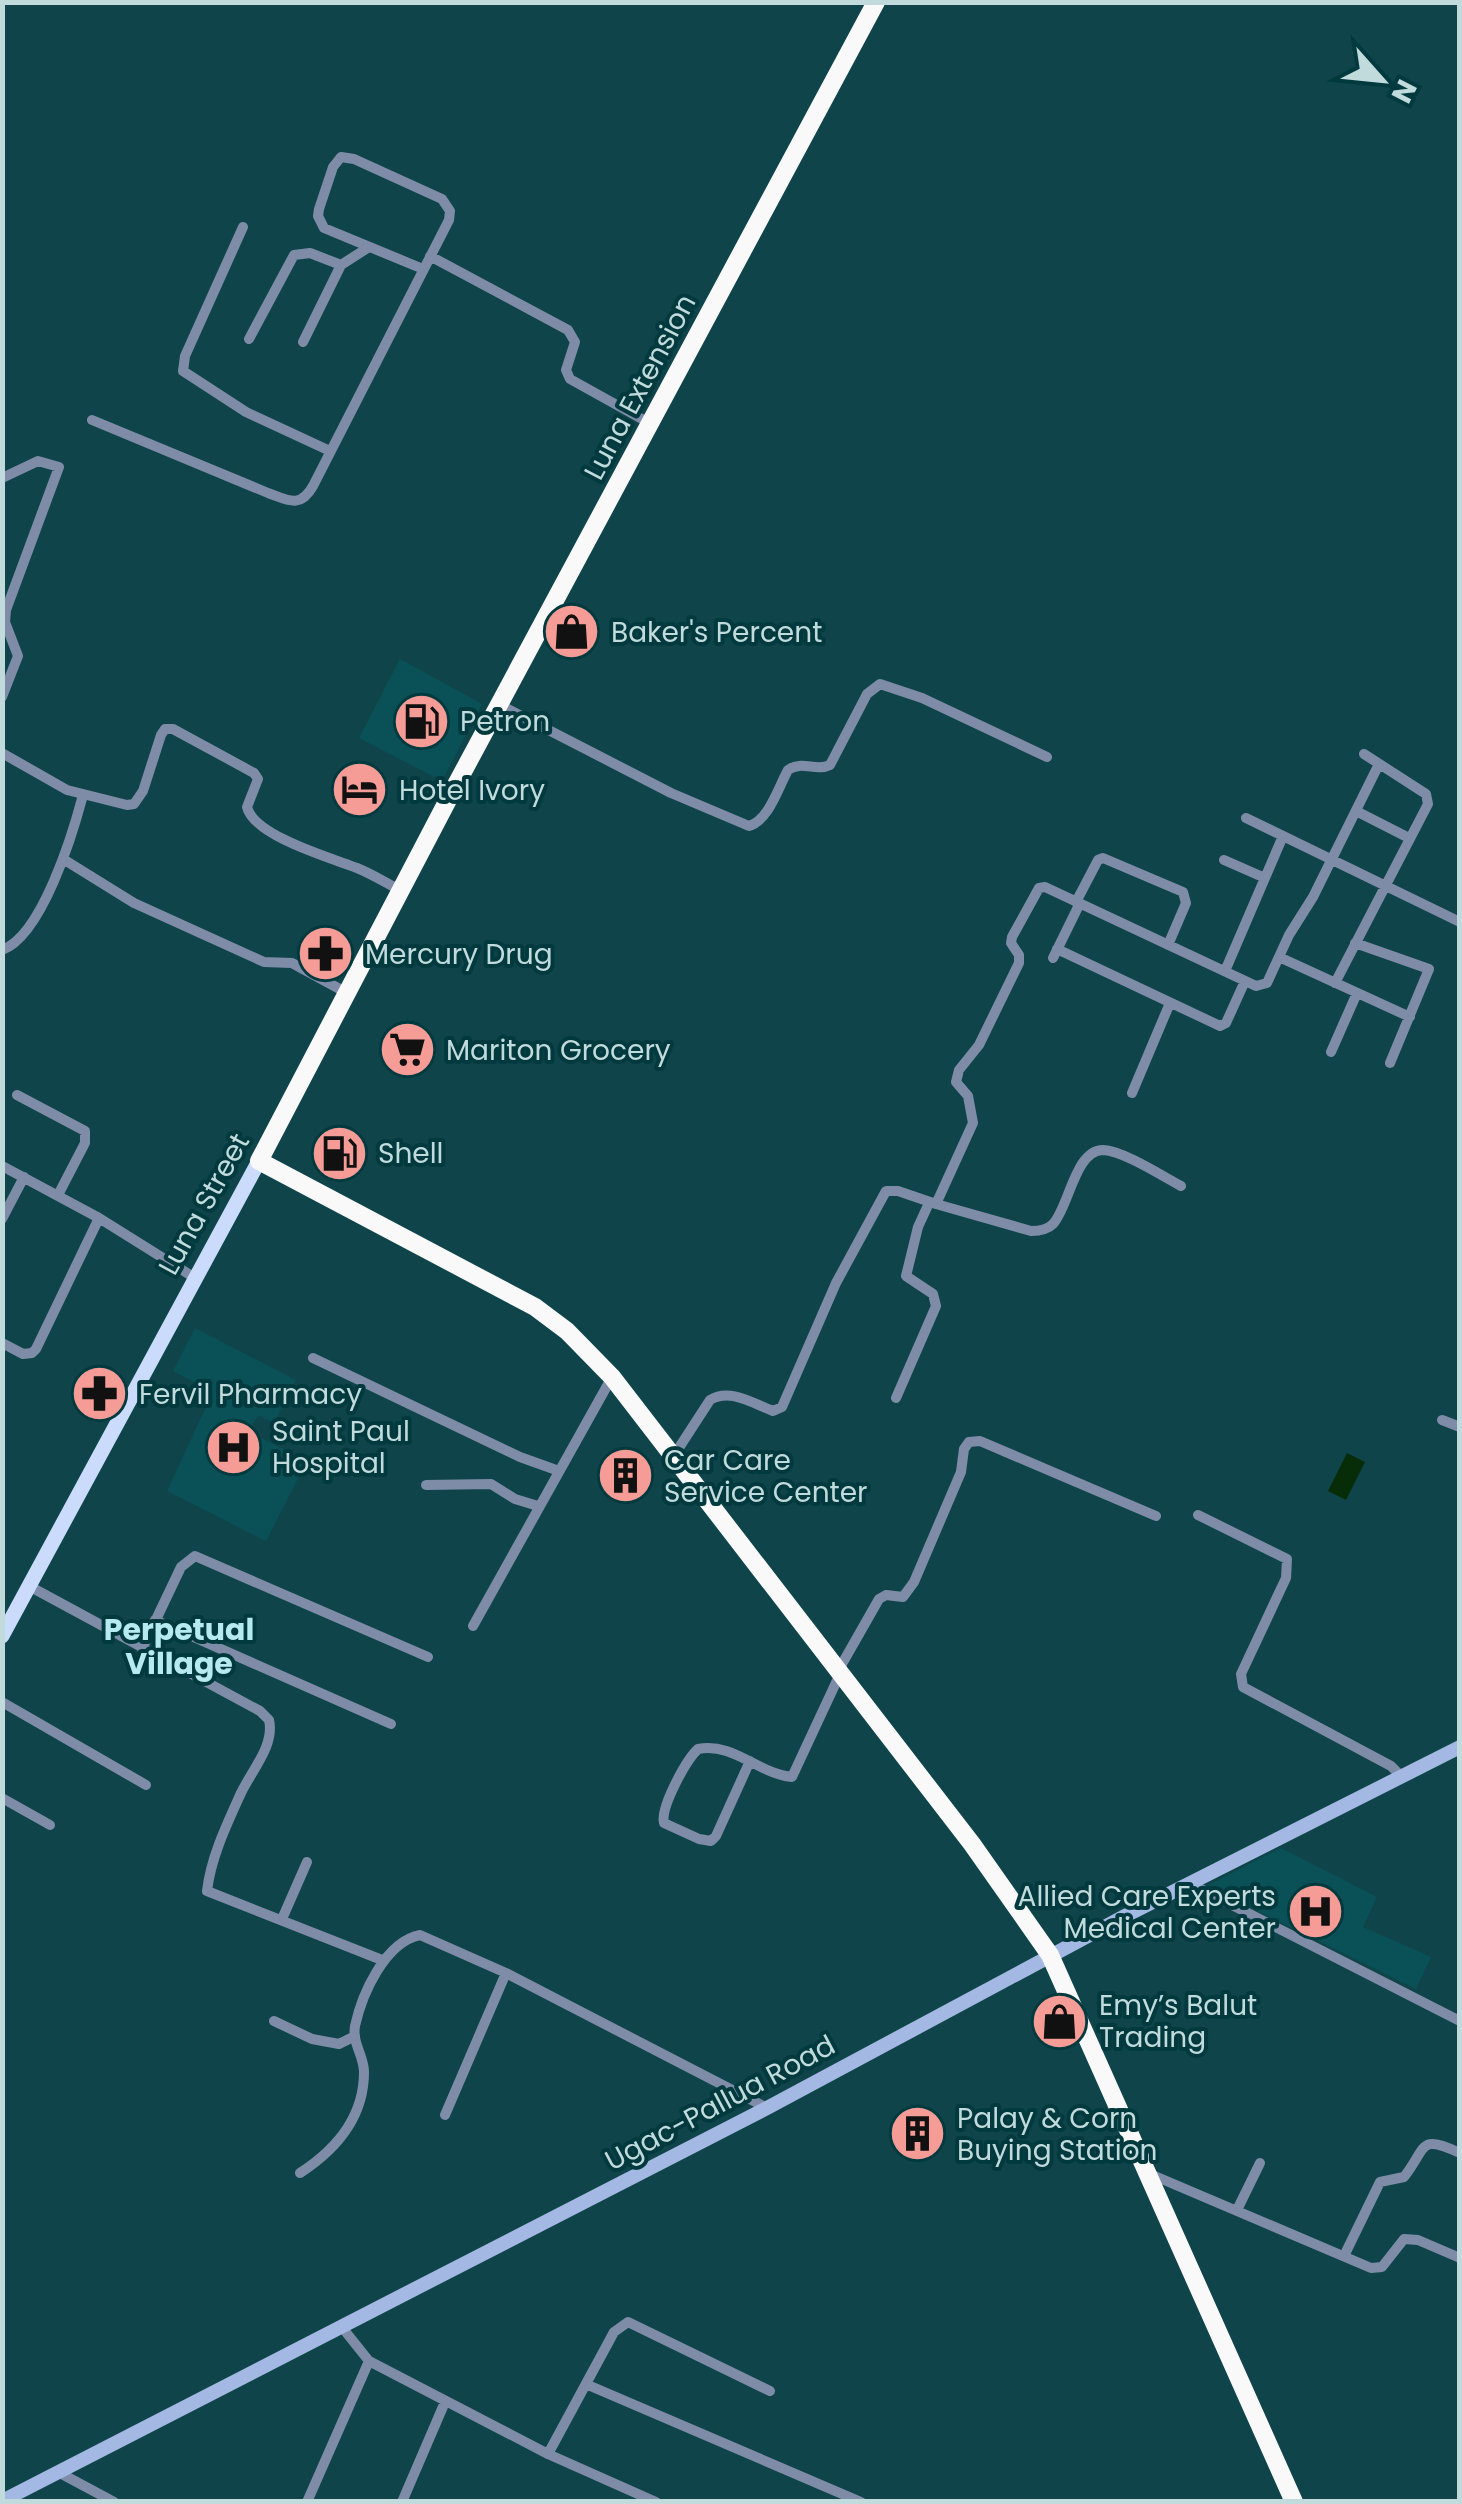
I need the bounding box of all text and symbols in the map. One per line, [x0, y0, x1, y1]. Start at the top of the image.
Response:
north arrow [1332, 30, 1432, 130]
text: N [1382, 73, 1426, 109]
street label: Luna Extension [575, 287, 705, 487]
shop icon: Baker's Percent [542, 602, 602, 662]
place label: Baker's Percent [611, 613, 822, 652]
fuel station icon: Petron [391, 691, 451, 751]
place label: Petron [460, 702, 550, 741]
hotel icon: Hotel Ivory [330, 760, 390, 820]
place label: Hotel Ivory [399, 771, 545, 810]
pharmacy icon: Mercury Drug [296, 924, 356, 984]
place label: Mercury Drug [365, 935, 553, 974]
supermarket icon: Mariton Grocery [377, 1020, 437, 1080]
place label: Mariton Grocery [446, 1031, 671, 1070]
fuel station icon: Shell [309, 1123, 369, 1183]
street label: Luna Street [149, 1126, 259, 1282]
place label: Shell [378, 1134, 444, 1173]
pharmacy icon: Fervil Pharmacy [70, 1364, 130, 1424]
place label: Fervil Pharmacy [139, 1375, 362, 1414]
place label: Saint Paul Hospital [272, 1412, 410, 1483]
hospital icon: Saint Paul Hospital [203, 1417, 263, 1477]
place label: Car Care Service Center [664, 1441, 868, 1512]
building icon: Car Care Service Center [595, 1446, 655, 1506]
district label: Perpetual Village [104, 1608, 254, 1685]
place label: Allied Care Experts Medical Center [1018, 1877, 1276, 1948]
hospital icon: Allied Care Experts Medical Center [1285, 1882, 1345, 1942]
place label: Emy’s Balut Trading [1099, 1986, 1257, 2057]
shop icon: Emy’s Balut Trading [1030, 1991, 1090, 2051]
street label: Ugac-Pallua Road [598, 2026, 842, 2180]
place label: Palay & Corn Buying Station [957, 2099, 1158, 2170]
building icon: Palay & Corn Buying Station [888, 2104, 948, 2164]

